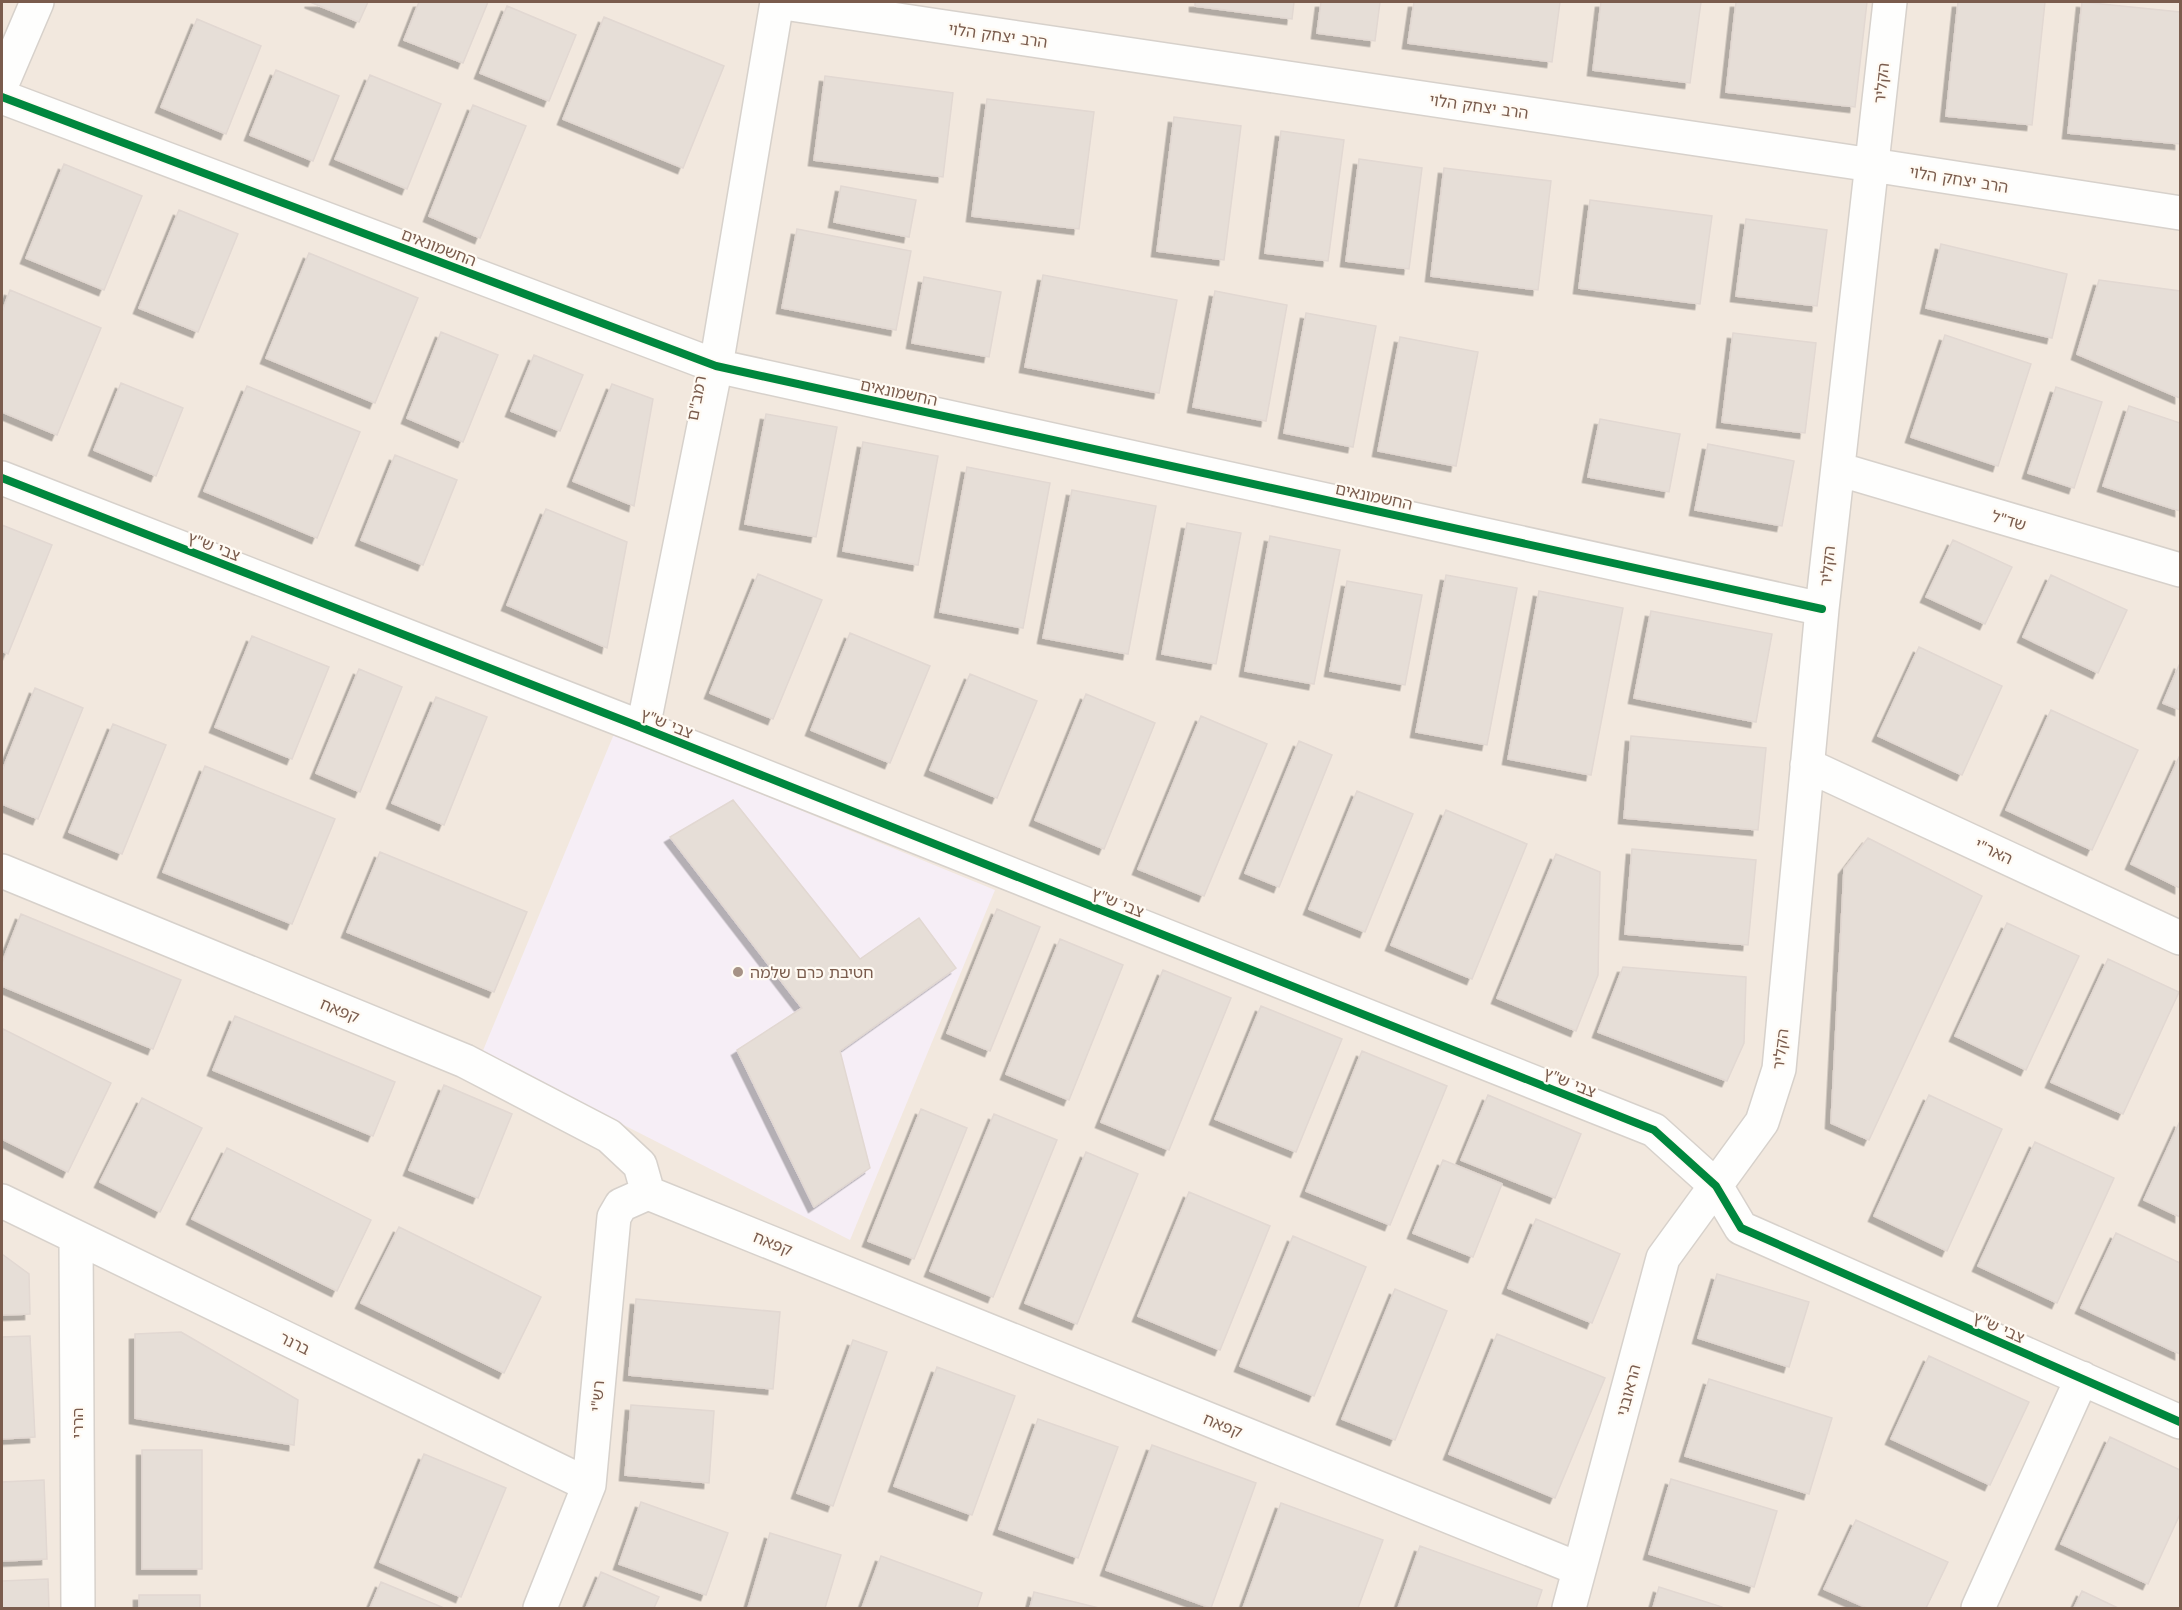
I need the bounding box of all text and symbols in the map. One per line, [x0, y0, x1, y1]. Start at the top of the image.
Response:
street label: הרב יצחק הלוי [947, 19, 1049, 52]
street label: הקליר [1870, 62, 1893, 105]
street label: הרב יצחק הלוי [1428, 90, 1530, 123]
street label: הרב יצחק הלוי [1908, 162, 2010, 197]
street label: החשמונאים [399, 224, 479, 270]
street label: רמב"ם [683, 374, 710, 422]
street label: החשמונאים [858, 375, 939, 410]
street label: החשמונאים [1333, 479, 1414, 514]
street label: שד"ל [1989, 507, 2028, 534]
street label: צבי ש"ץ [185, 528, 243, 565]
street label: הקליר [1816, 545, 1839, 588]
street label: צבי ש"ץ [638, 704, 696, 743]
street label: האר"י [1972, 834, 2016, 868]
street label: צבי ש"ץ [1089, 883, 1147, 922]
place label: חטיבת כרם שלמה [750, 963, 874, 982]
marker: חטיבת כרם שלמה [731, 965, 745, 979]
street label: קפאח [318, 994, 362, 1027]
street label: הקליר [1769, 1027, 1792, 1071]
street label: צבי ש"ץ [1541, 1063, 1599, 1102]
street label: קפאח [751, 1227, 795, 1260]
street label: צבי ש"ץ [1970, 1308, 2028, 1347]
street label: ברנר [276, 1328, 313, 1359]
street label: הראובני [1612, 1362, 1645, 1418]
street label: רש"י [587, 1380, 608, 1412]
street label: הררי [68, 1407, 87, 1439]
street label: קפאח [1201, 1409, 1245, 1442]

